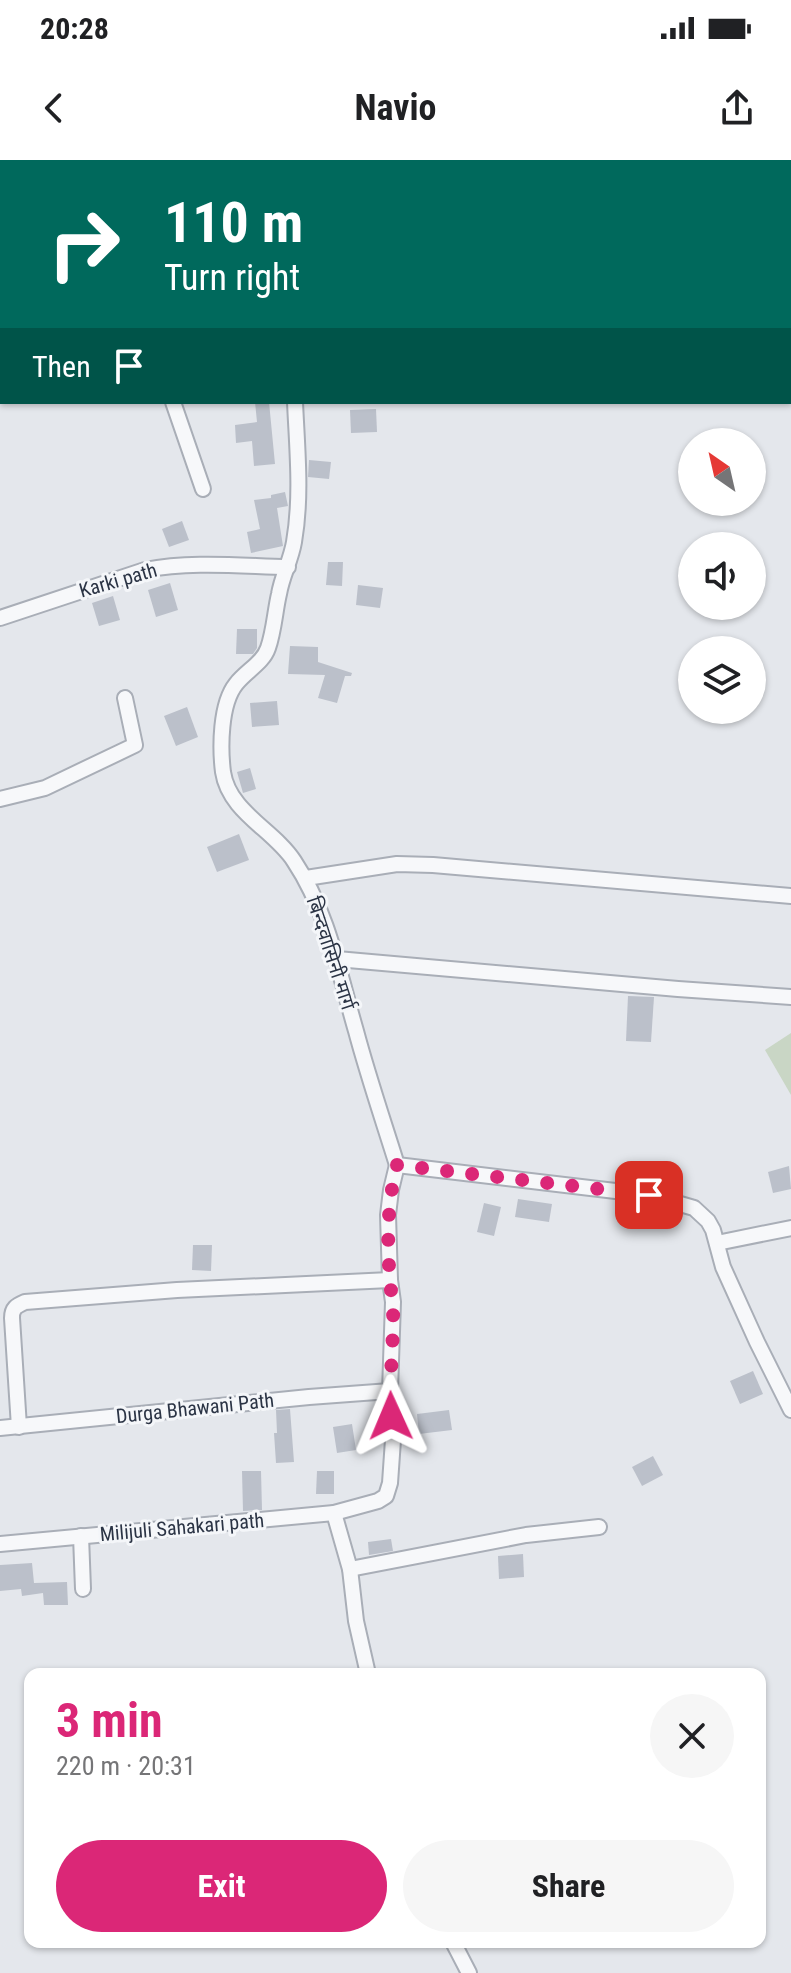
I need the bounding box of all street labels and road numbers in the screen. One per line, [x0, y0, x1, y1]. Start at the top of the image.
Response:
street label: Karki path [76, 557, 160, 603]
street label: बिन्दवासिनी मार्ग [301, 893, 361, 1014]
street label: Durga Bhawani Path [115, 1388, 275, 1428]
street label: Milijuli Sahakari path [99, 1508, 265, 1546]

